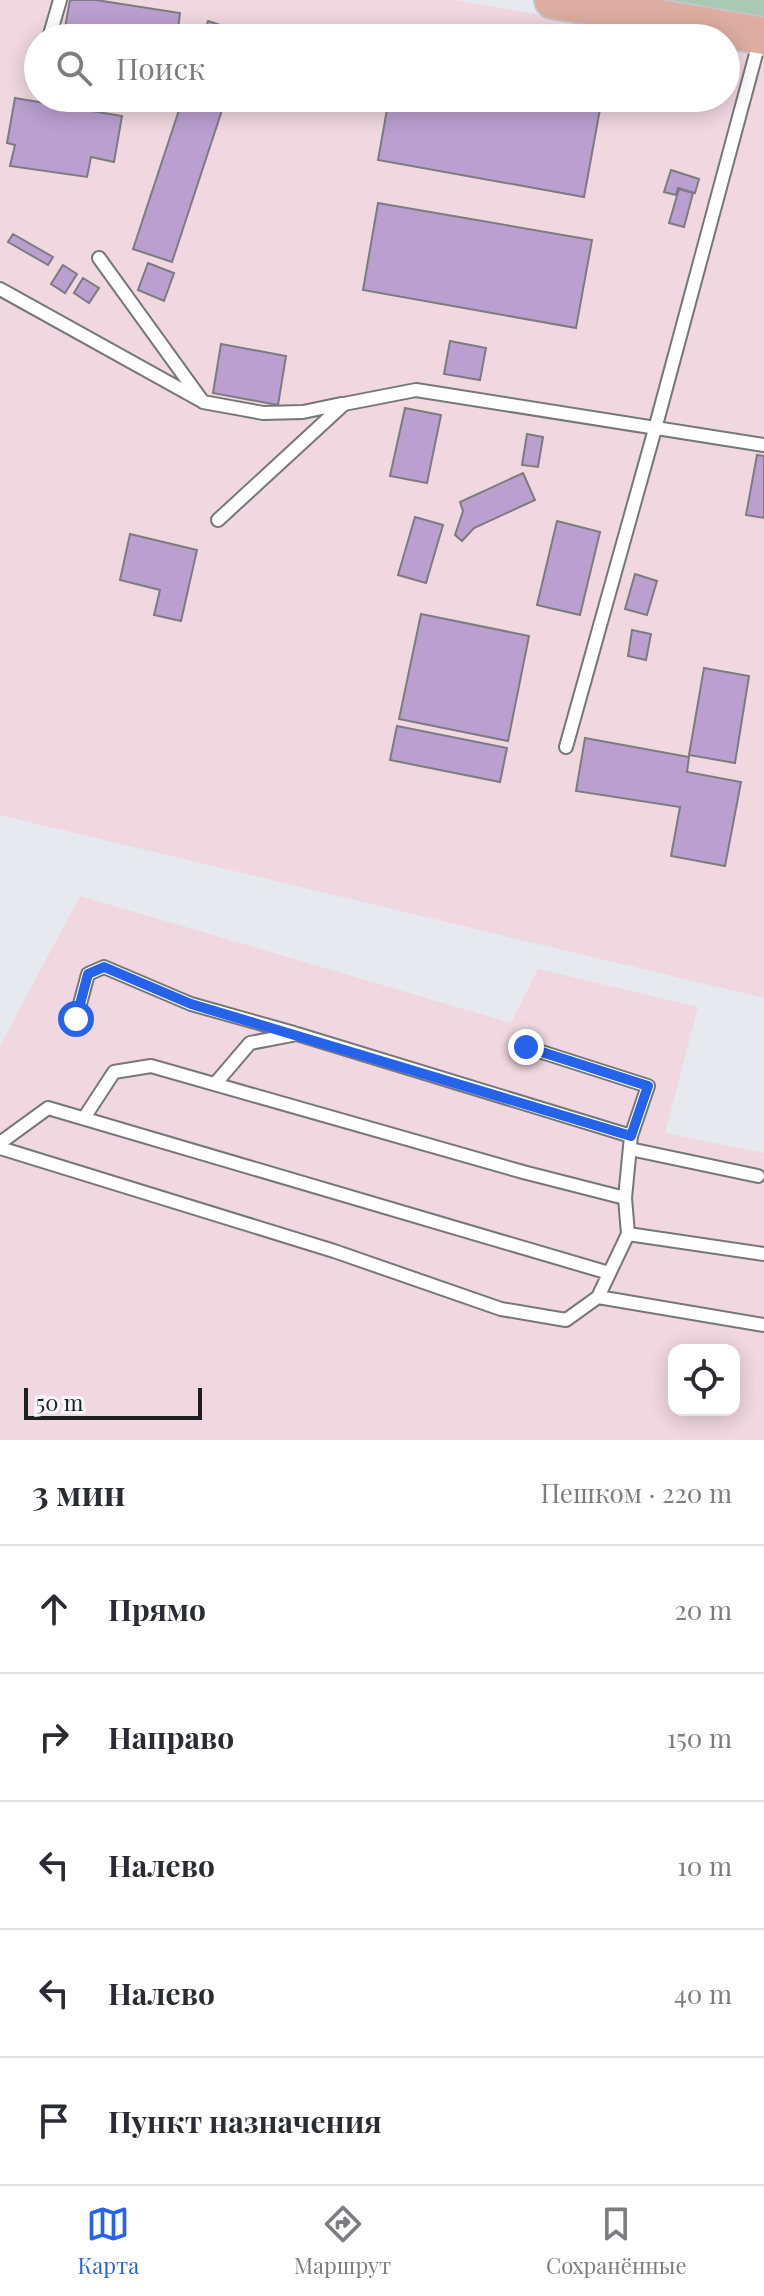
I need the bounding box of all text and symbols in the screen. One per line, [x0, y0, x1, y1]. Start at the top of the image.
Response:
search box [24, 24, 740, 112]
icon: search [52, 46, 96, 90]
text: Поиск [116, 48, 205, 88]
route start [58, 1001, 94, 1037]
route end [508, 1029, 544, 1065]
map controls [668, 1344, 740, 1416]
button: locate [668, 1344, 740, 1416]
scale bar [24, 1384, 202, 1420]
text: 50 m [36, 1387, 83, 1417]
text: 3 мин [32, 1469, 126, 1515]
text: Пешком · 220 m [541, 1475, 732, 1510]
icon: ahead [32, 1587, 76, 1631]
text: Прямо [108, 1589, 206, 1629]
text: 20 m [674, 1592, 732, 1627]
icon: right [32, 1715, 76, 1759]
text: Направо [108, 1717, 234, 1757]
text: 150 m [667, 1720, 732, 1755]
icon: left [32, 1843, 76, 1887]
text: Налево [108, 1845, 215, 1885]
text: 10 m [677, 1848, 732, 1883]
icon: left [32, 1971, 76, 2015]
text: Налево [108, 1973, 215, 2013]
text: 40 m [674, 1976, 732, 2011]
icon: arrive [32, 2099, 76, 2143]
text: Пункт назначения [108, 2101, 382, 2141]
tab: Карта [77, 2202, 139, 2280]
tab: Маршрут [294, 2202, 391, 2280]
tab: Сохранённые [546, 2202, 687, 2280]

